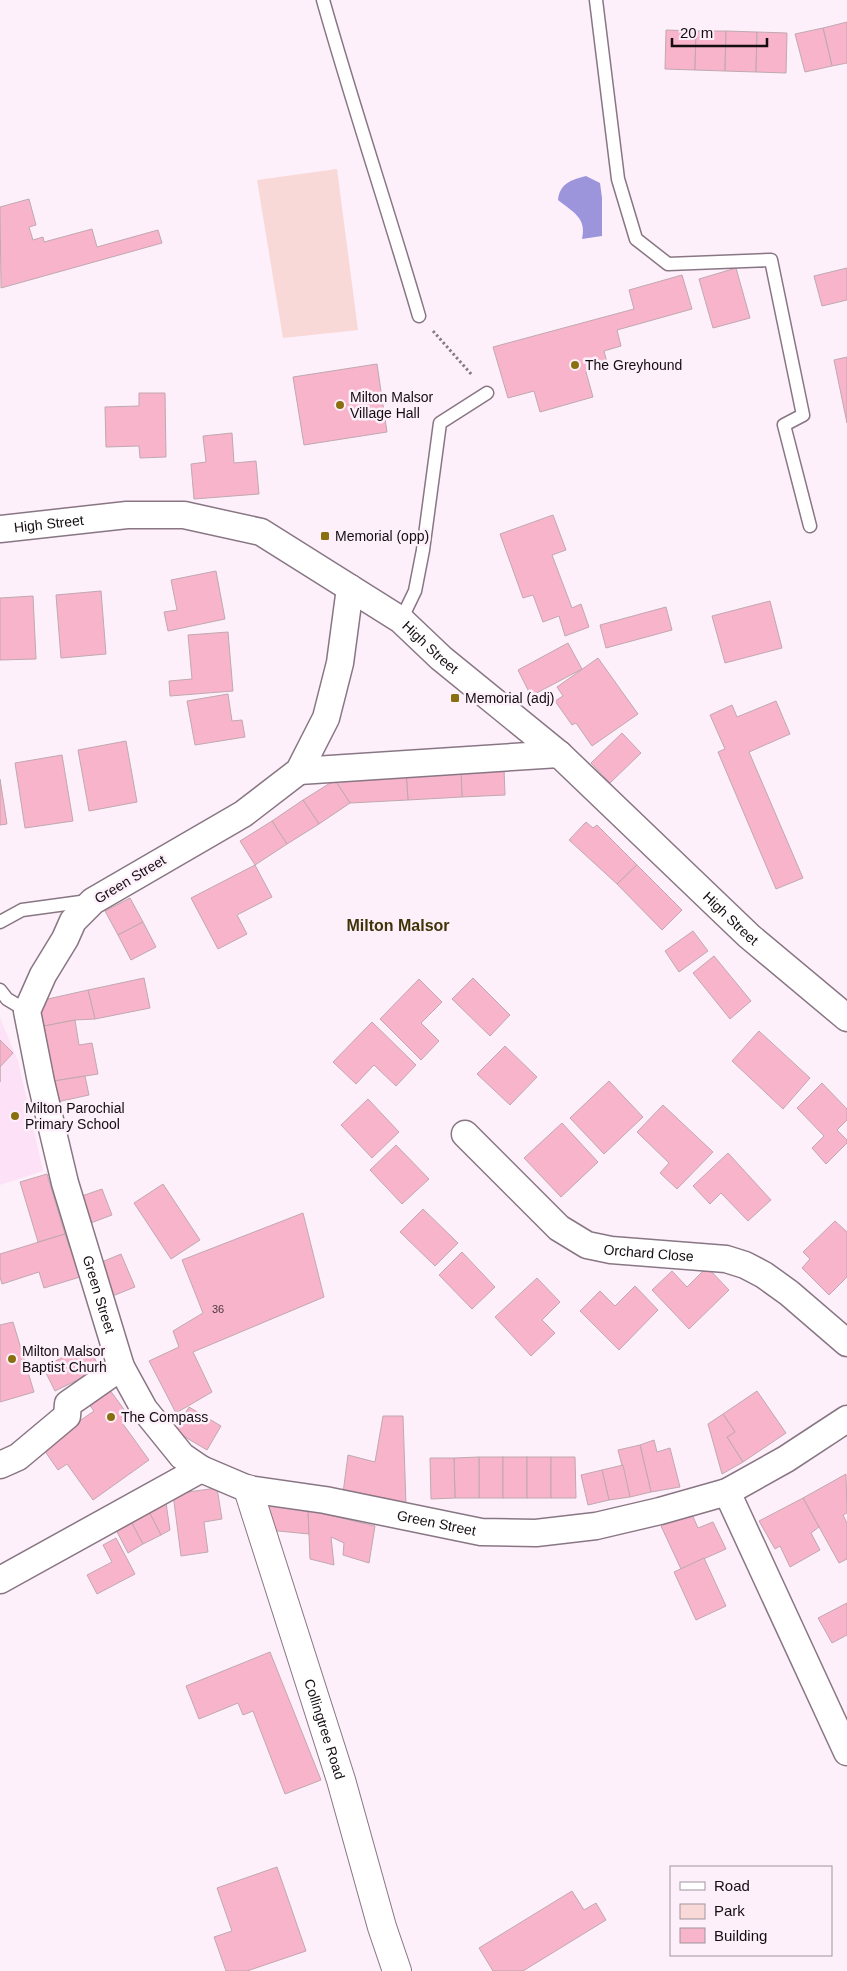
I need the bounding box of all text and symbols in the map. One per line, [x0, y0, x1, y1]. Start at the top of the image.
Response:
scale bar [672, 15, 767, 47]
text: 20 m [680, 24, 713, 41]
place label: The Greyhound [585, 357, 682, 373]
marker: The Greyhound [569, 359, 581, 371]
place label: Milton Malsor Village Hall [350, 389, 434, 421]
marker: Milton Malsor Village Hall [334, 399, 346, 411]
street label: High Street [13, 512, 85, 535]
place label: Memorial (opp) [335, 528, 429, 544]
marker: Memorial (opp) [319, 530, 331, 542]
street label: High Street [399, 618, 462, 677]
place label: Memorial (adj) [465, 690, 554, 706]
marker: Memorial (adj) [449, 692, 461, 704]
street label: Green Street [92, 851, 169, 906]
street label: High Street [700, 888, 762, 948]
district label: Milton Malsor [346, 917, 450, 934]
place label: Milton Parochial Primary School [25, 1100, 125, 1132]
marker: Milton Parochial Primary School [9, 1110, 21, 1122]
street label: Orchard Close [602, 1241, 695, 1264]
street label: Green Street [80, 1254, 118, 1335]
house number: 36 [212, 1303, 224, 1315]
place label: Milton Malsor Baptist Churh [22, 1343, 107, 1375]
marker: Milton Malsor Baptist Churh [6, 1353, 18, 1365]
place label: The Compass [121, 1409, 208, 1425]
marker: The Compass [105, 1411, 117, 1423]
street label: Green Street [396, 1507, 477, 1539]
street label: Collingtree Road [301, 1677, 348, 1781]
legend [670, 1866, 832, 1956]
text: Road [714, 1877, 750, 1894]
text: Park [714, 1902, 745, 1919]
text: Building [714, 1927, 767, 1944]

